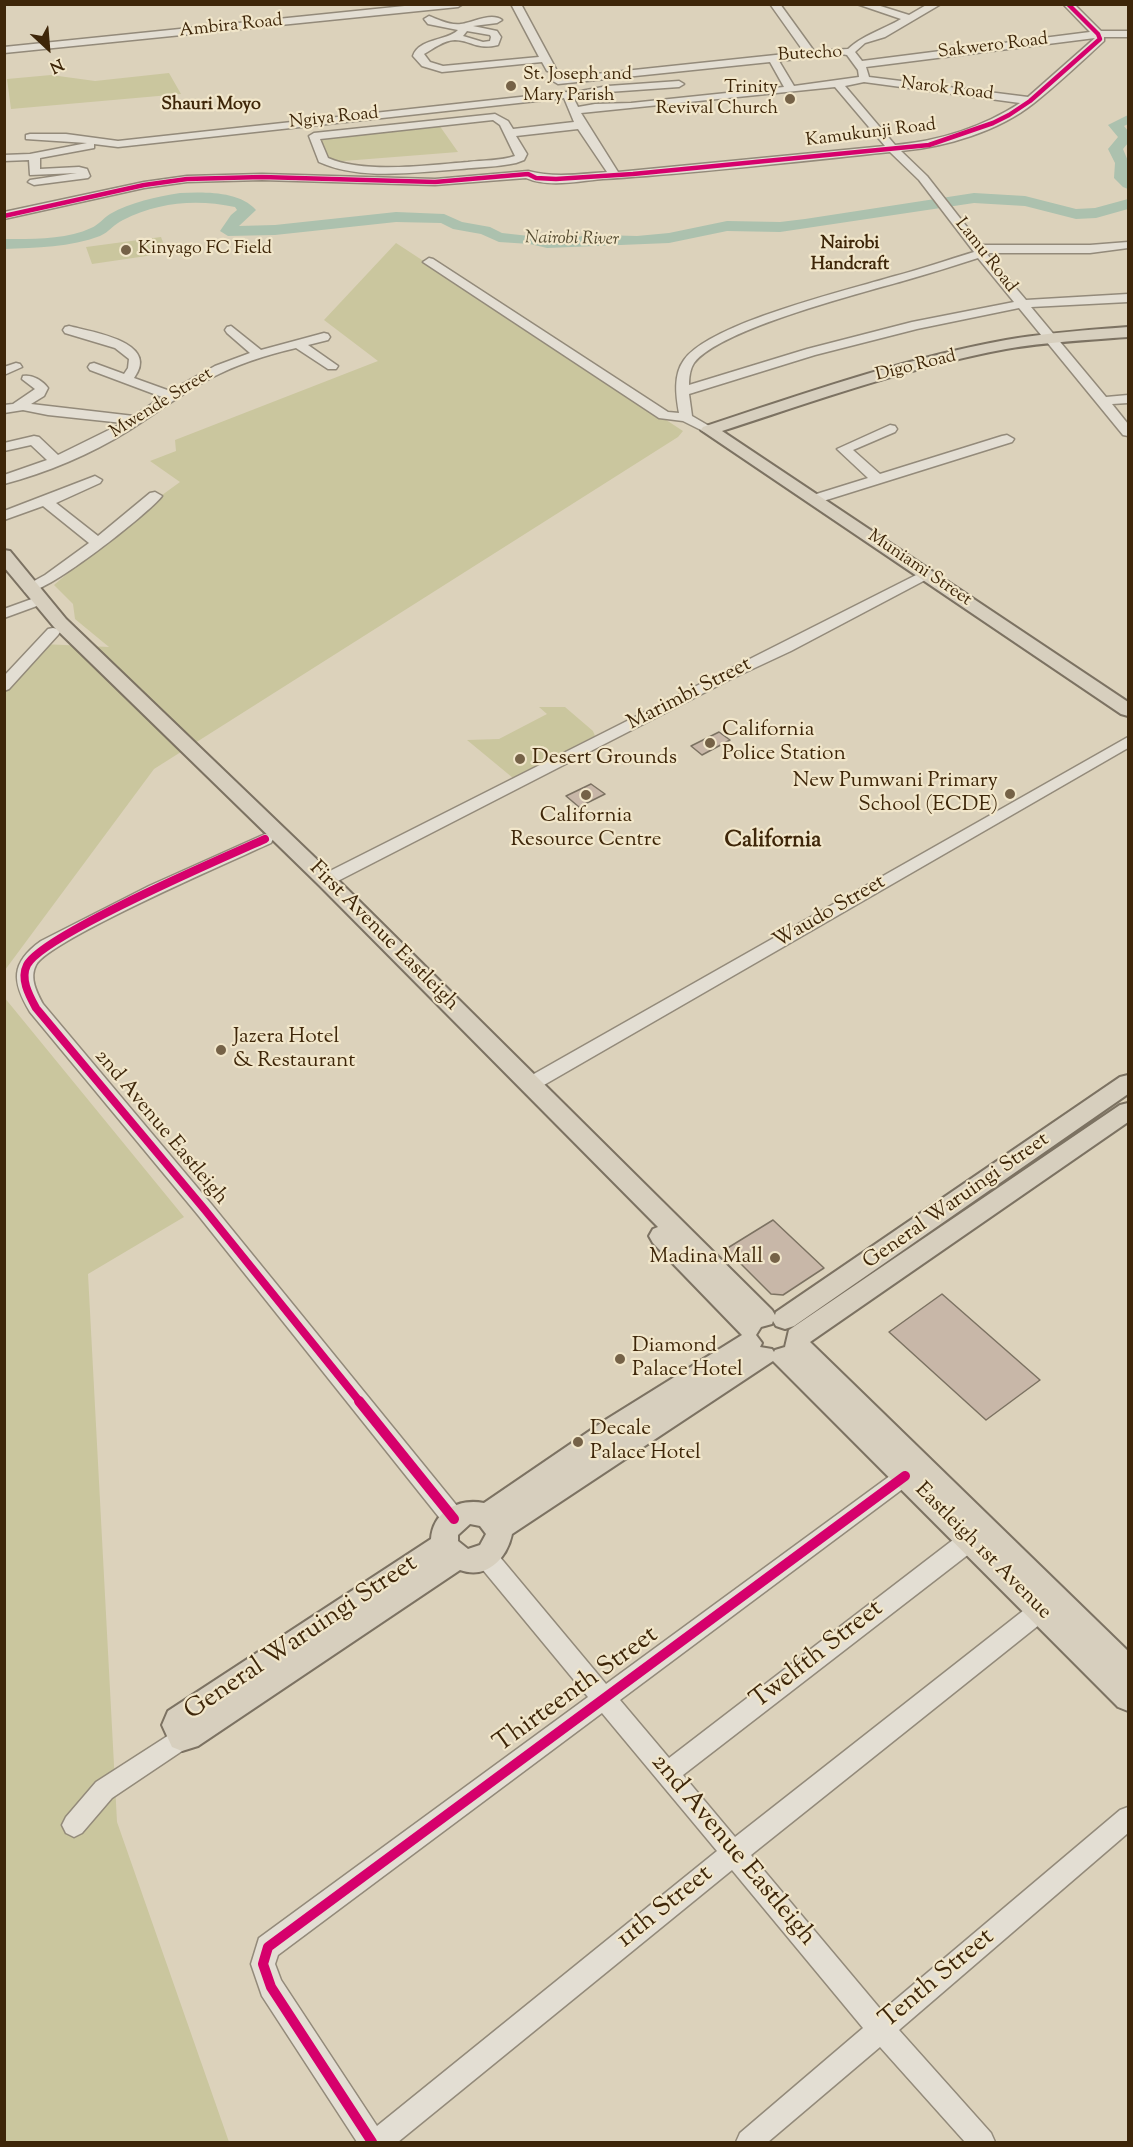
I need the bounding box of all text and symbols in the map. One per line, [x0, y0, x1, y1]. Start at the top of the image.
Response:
street label: Ambira Road [178, 11, 284, 43]
north arrow [18, 18, 78, 78]
street label: Sakwero Road [937, 30, 1049, 64]
street label: Butecho [777, 43, 843, 67]
text: N [45, 51, 67, 78]
place label: St. Joseph and Mary Parish [523, 65, 632, 107]
street label: Narok Road [900, 74, 994, 106]
place label: Trinity Revival Church [656, 78, 778, 121]
marker: St. Joseph and Mary Parish [504, 79, 518, 93]
marker: Trinity Revival Church [783, 92, 797, 106]
district label: Shauri Moyo [161, 95, 261, 117]
street label: Ngiya Road [288, 104, 380, 134]
street label: Kamukunji Road [805, 115, 937, 153]
street label: Lamu Road [949, 214, 1021, 298]
water label: Nairobi River [525, 228, 619, 252]
district label: Nairobi Handcraft [811, 234, 889, 276]
place label: Kinyago FC Field [138, 239, 272, 261]
marker: Kinyago FC Field [119, 243, 133, 257]
street label: Digo Road [874, 347, 958, 387]
street label: Mwende Street [107, 364, 217, 444]
street label: Muniami Street [863, 526, 975, 612]
street label: Marimbi Street [624, 653, 756, 737]
place label: California Police Station [722, 718, 846, 768]
marker: California Police Station [703, 736, 717, 750]
place label: Desert Grounds [532, 746, 677, 772]
marker: Desert Grounds [513, 752, 527, 766]
place label: New Pumwani Primary School (ECDE) [793, 769, 998, 819]
marker: New Pumwani Primary School (ECDE) [1003, 787, 1017, 801]
marker: California Resource Centre [579, 788, 593, 802]
place label: California Resource Centre [511, 804, 661, 854]
district label: California [725, 829, 821, 855]
street label: First Avenue Eastleigh [303, 857, 463, 1017]
street label: Waudo Street [769, 871, 891, 955]
place label: Jazera Hotel & Restaurant [233, 1025, 355, 1075]
marker: Jazera Hotel & Restaurant [214, 1043, 228, 1057]
street label: 2nd Avenue Eastleigh [88, 1045, 232, 1211]
street label: General Waruingi Street [859, 1128, 1055, 1276]
place label: Madina Mall [649, 1245, 763, 1271]
marker: Madina Mall [768, 1251, 782, 1265]
place label: Diamond Palace Hotel [632, 1334, 743, 1384]
marker: Diamond Palace Hotel [613, 1352, 627, 1366]
place label: Decale Palace Hotel [590, 1417, 701, 1467]
marker: Decale Palace Hotel [571, 1435, 585, 1449]
street label: Eastleigh 1st Avenue [908, 1478, 1056, 1626]
street label: General Waruingi Street [180, 1549, 424, 1729]
street label: Twelfth Street [745, 1595, 891, 1717]
street label: Thirteenth Street [489, 1621, 665, 1761]
street label: 2nd Avenue Eastleigh [643, 1749, 821, 1953]
street label: 11th Street [612, 1860, 720, 1956]
street label: Tenth Street [874, 1923, 1002, 2037]

